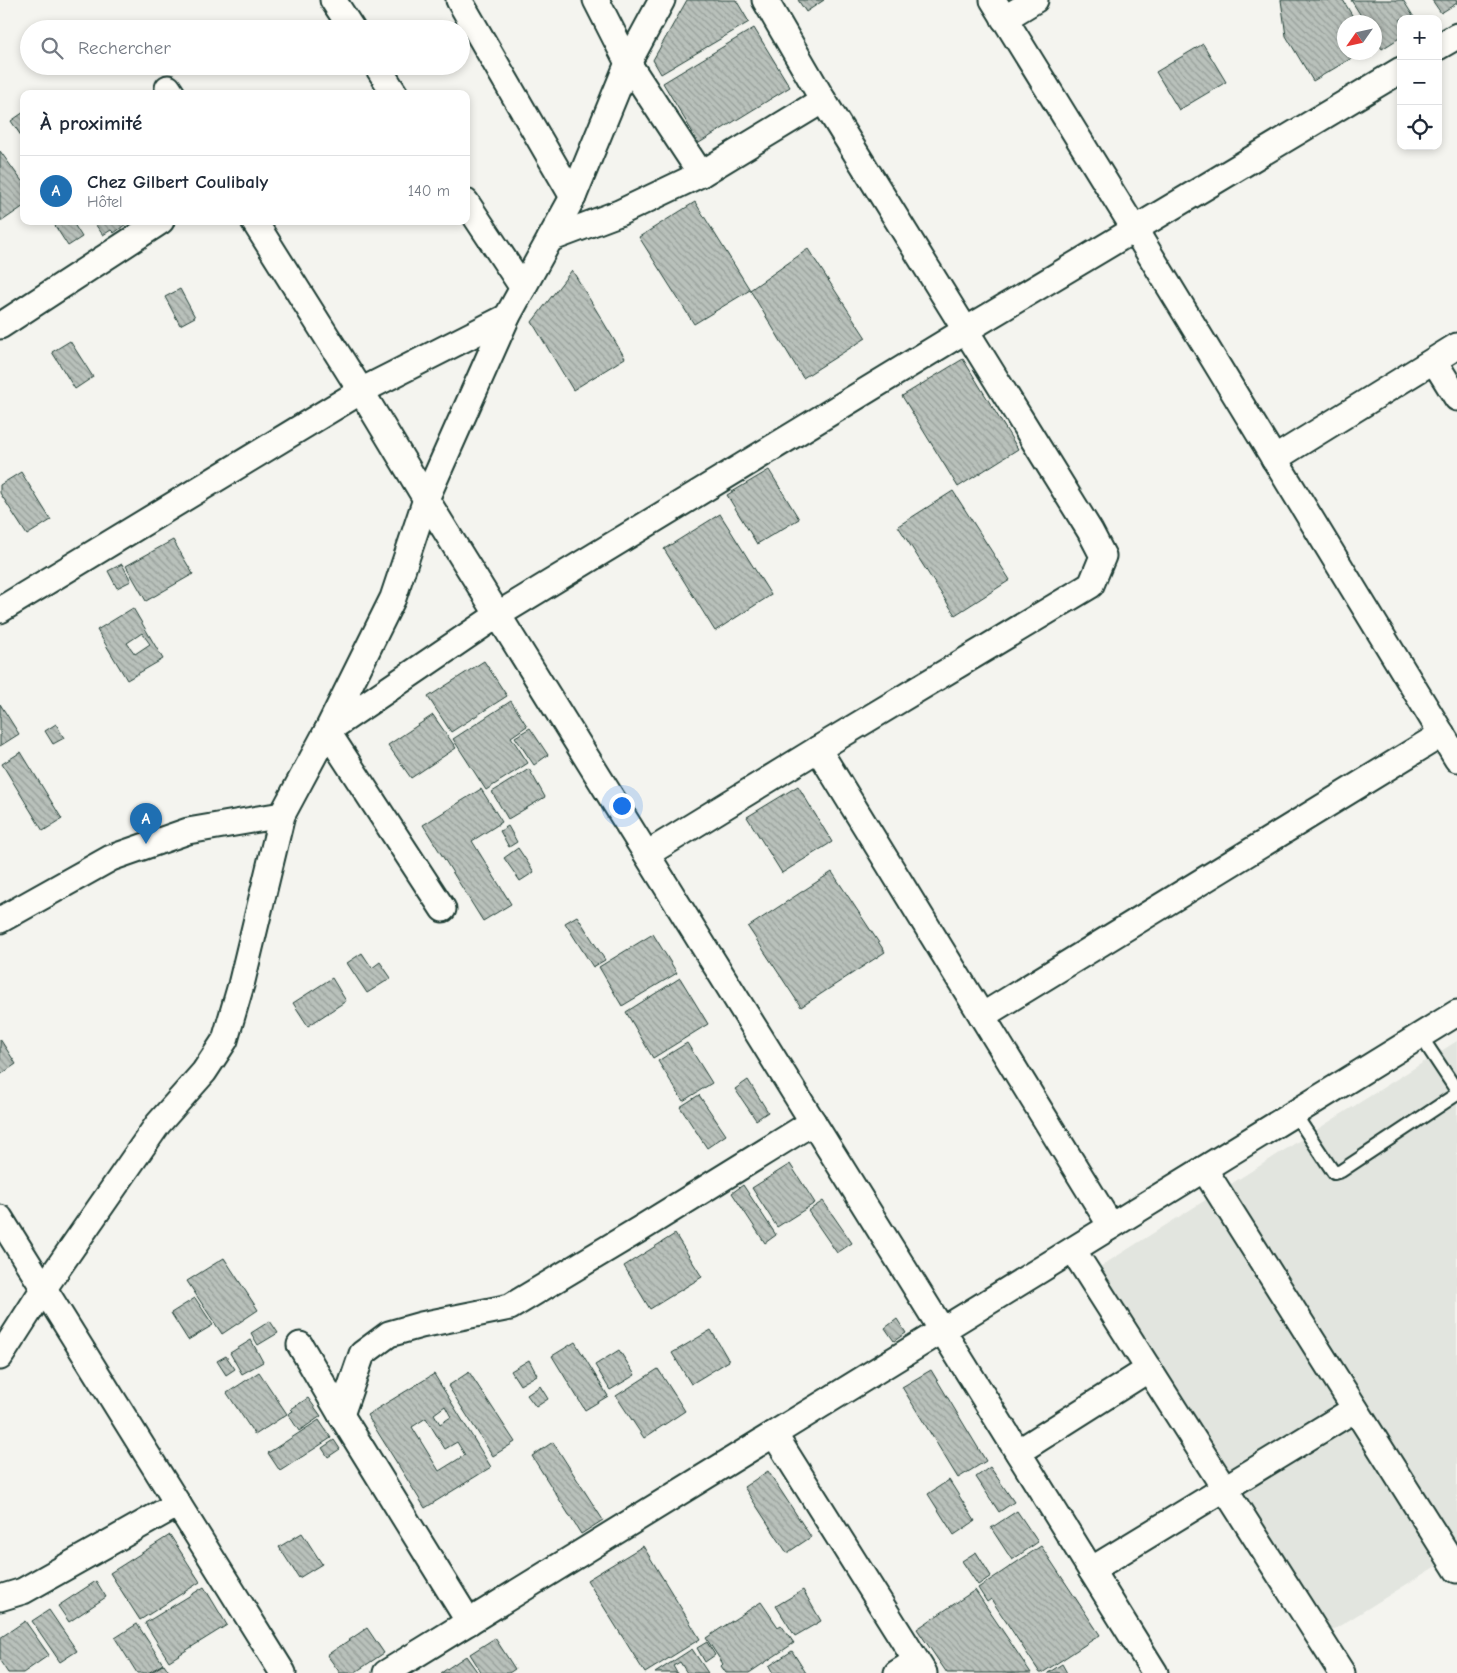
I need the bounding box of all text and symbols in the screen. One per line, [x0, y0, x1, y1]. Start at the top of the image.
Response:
north arrow [1337, 15, 1382, 60]
map controls [1397, 15, 1442, 150]
button: + [1397, 15, 1442, 60]
search box [20, 20, 470, 75]
icon: search [38, 34, 66, 62]
text: Rechercher [78, 37, 171, 59]
button: − [1397, 60, 1442, 105]
button: locate [1397, 105, 1442, 150]
text: À proximité [40, 111, 142, 135]
text: Chez Gilbert Coulibaly [87, 171, 268, 193]
text: A [52, 182, 60, 200]
text: 140 m [408, 182, 450, 200]
text: Hôtel [87, 193, 123, 211]
your location [609, 793, 635, 819]
pin: A [130, 803, 162, 844]

